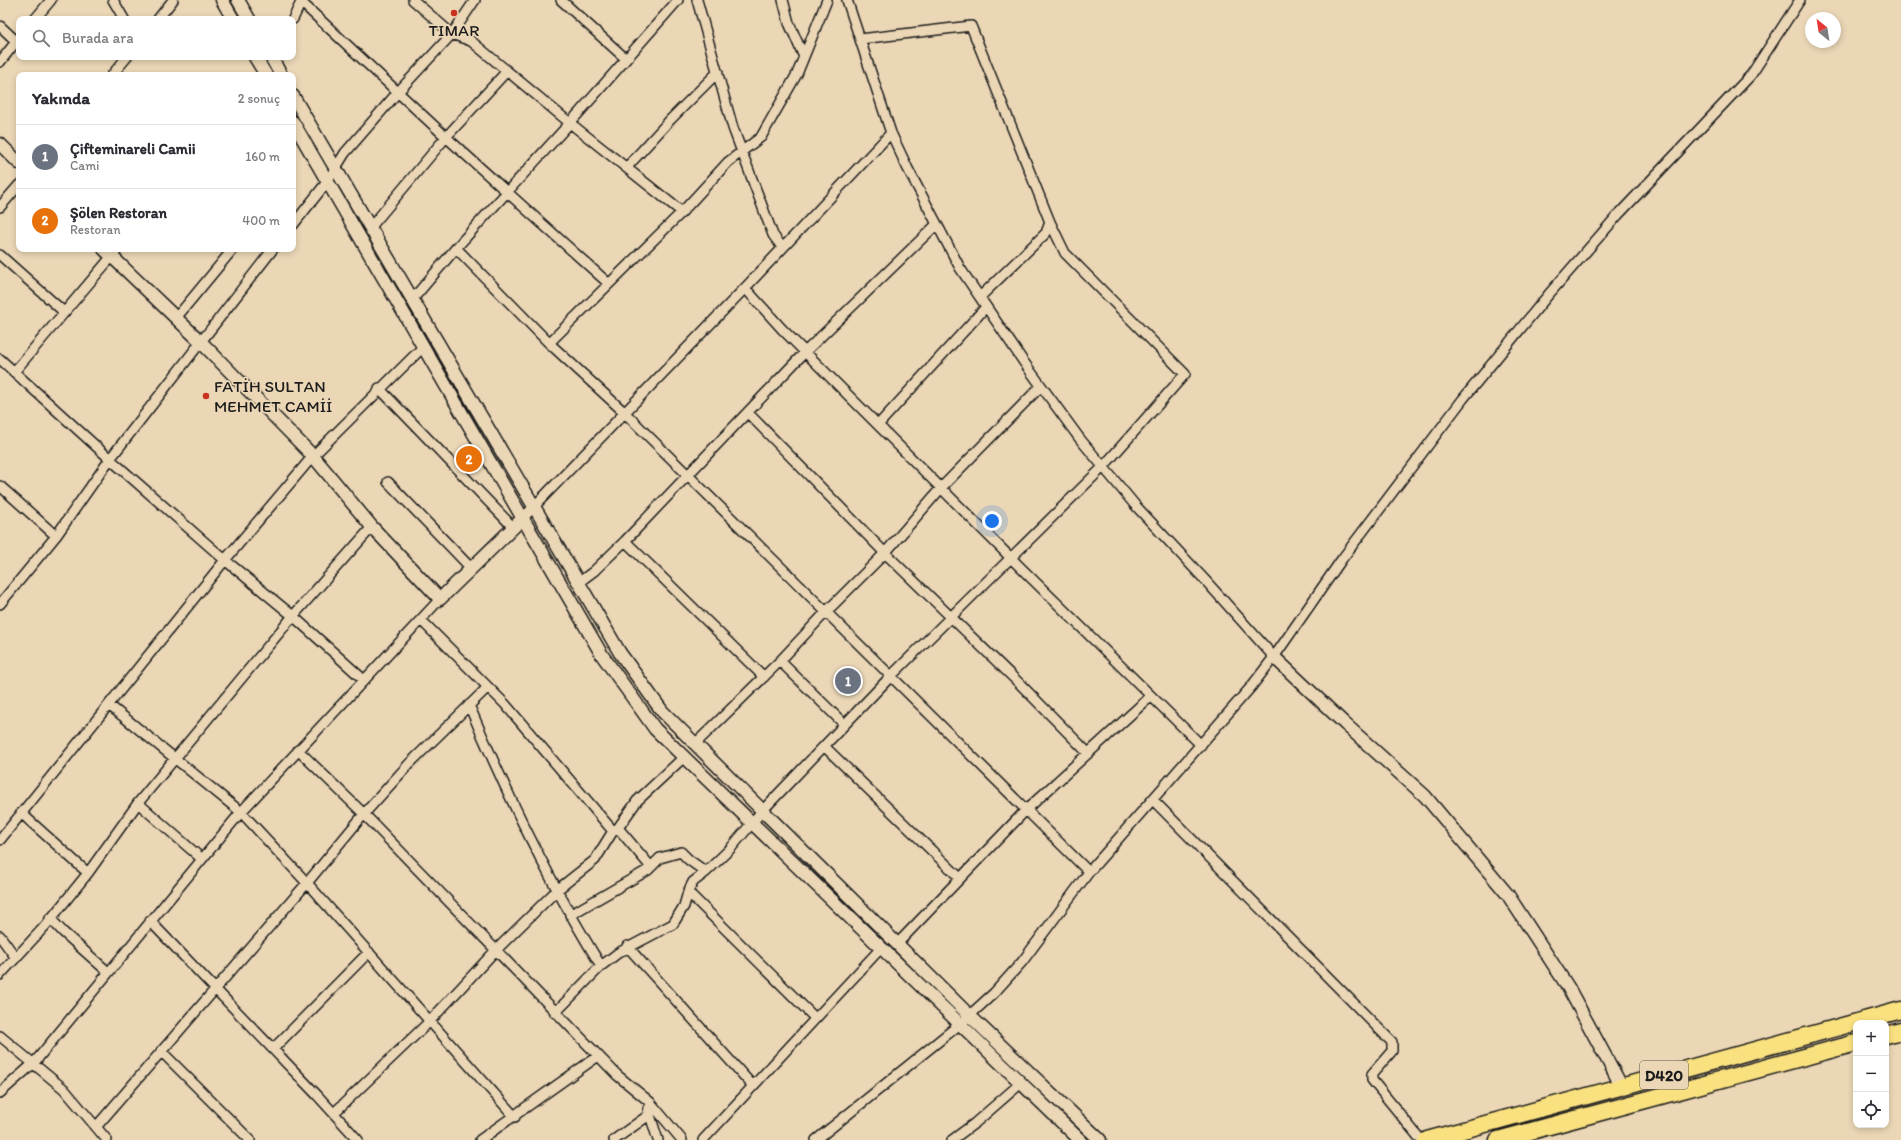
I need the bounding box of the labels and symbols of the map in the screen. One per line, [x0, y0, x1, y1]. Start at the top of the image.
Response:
marker: TIMAR [449, 8, 459, 18]
north arrow [1805, 12, 1841, 48]
place label: TIMAR [429, 20, 479, 40]
place label: FATİH SULTAN MEHMET CAMİİ [214, 376, 332, 416]
marker: FATİH SULTAN MEHMET CAMİİ [201, 391, 211, 401]
pin: 2 [456, 444, 482, 474]
your location [982, 511, 1002, 531]
pin: 1 [835, 666, 861, 696]
road number: D420 [1640, 1061, 1688, 1089]

